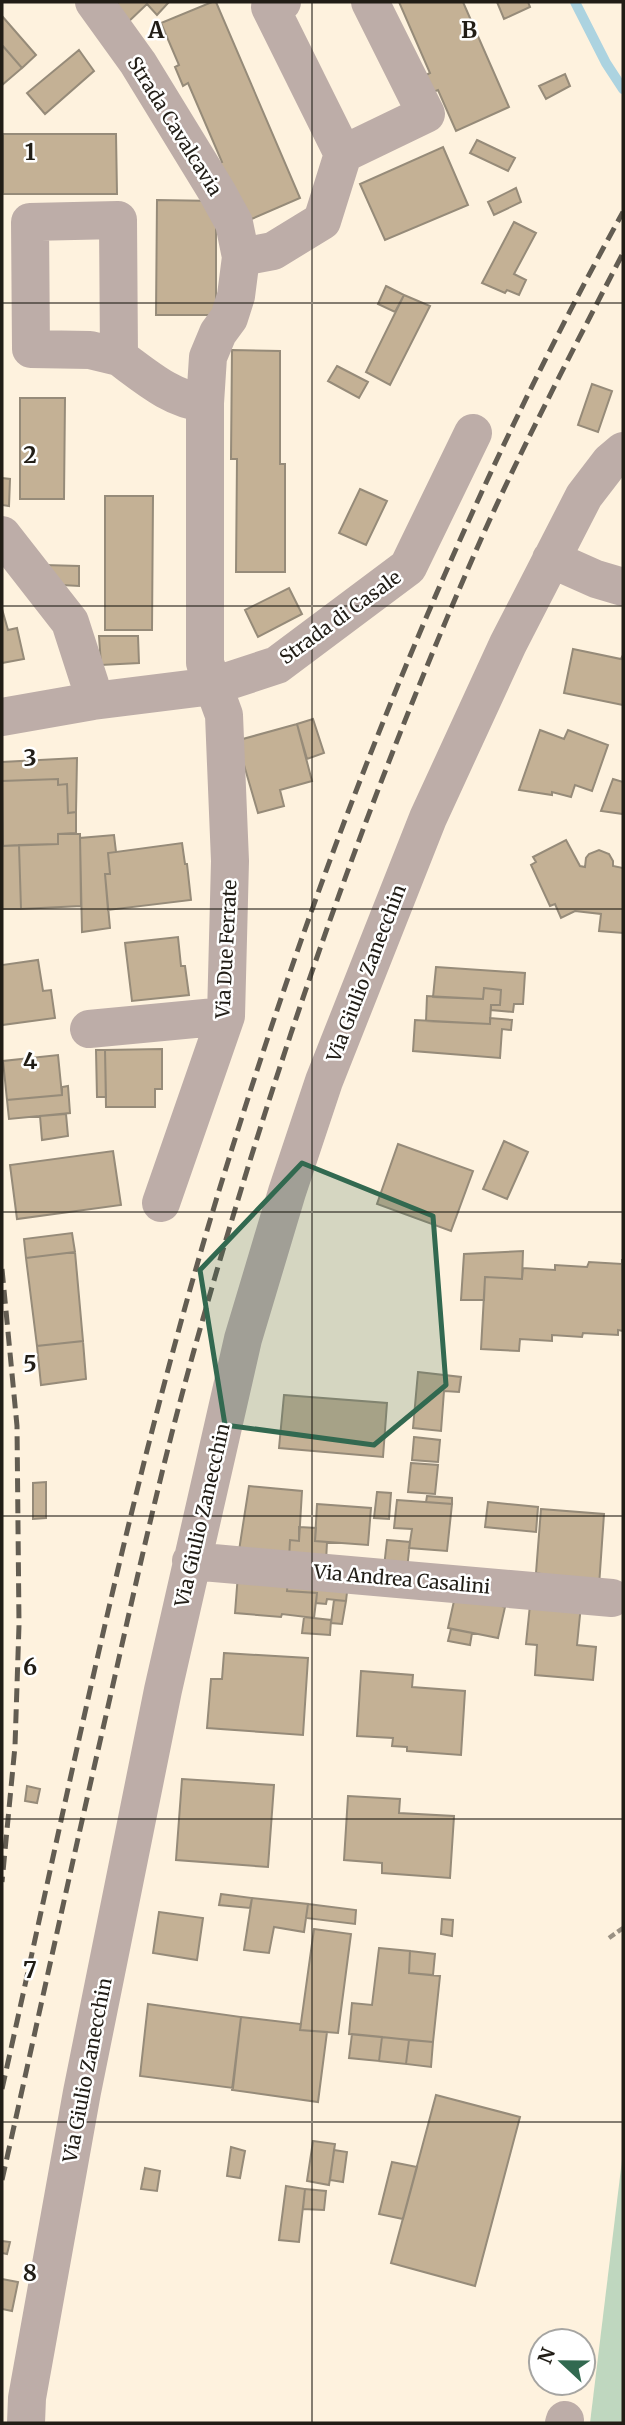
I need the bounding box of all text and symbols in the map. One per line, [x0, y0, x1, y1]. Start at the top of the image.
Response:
text: A [147, 15, 165, 44]
text: B [461, 15, 477, 44]
street label: Strada Cavalcavia [123, 52, 227, 200]
text: 1 [25, 137, 36, 166]
text: 2 [23, 440, 37, 469]
street label: Strada di Casale [275, 565, 406, 669]
text: 3 [23, 743, 37, 772]
street label: Via Due Ferrate [210, 879, 242, 1020]
street label: Via Giulio Zanecchin [321, 881, 411, 1066]
text: 4 [23, 1046, 38, 1075]
text: 5 [23, 1349, 37, 1378]
street label: Via Giulio Zanecchin [169, 1420, 235, 1610]
street label: Via Andrea Casalini [312, 1559, 491, 1599]
text: 6 [23, 1652, 37, 1681]
text: 7 [23, 1955, 37, 1984]
street label: Via Giulio Zanecchin [57, 1975, 117, 2165]
text: 8 [23, 2258, 37, 2287]
north arrow [527, 2327, 597, 2397]
text: N [532, 2344, 560, 2367]

